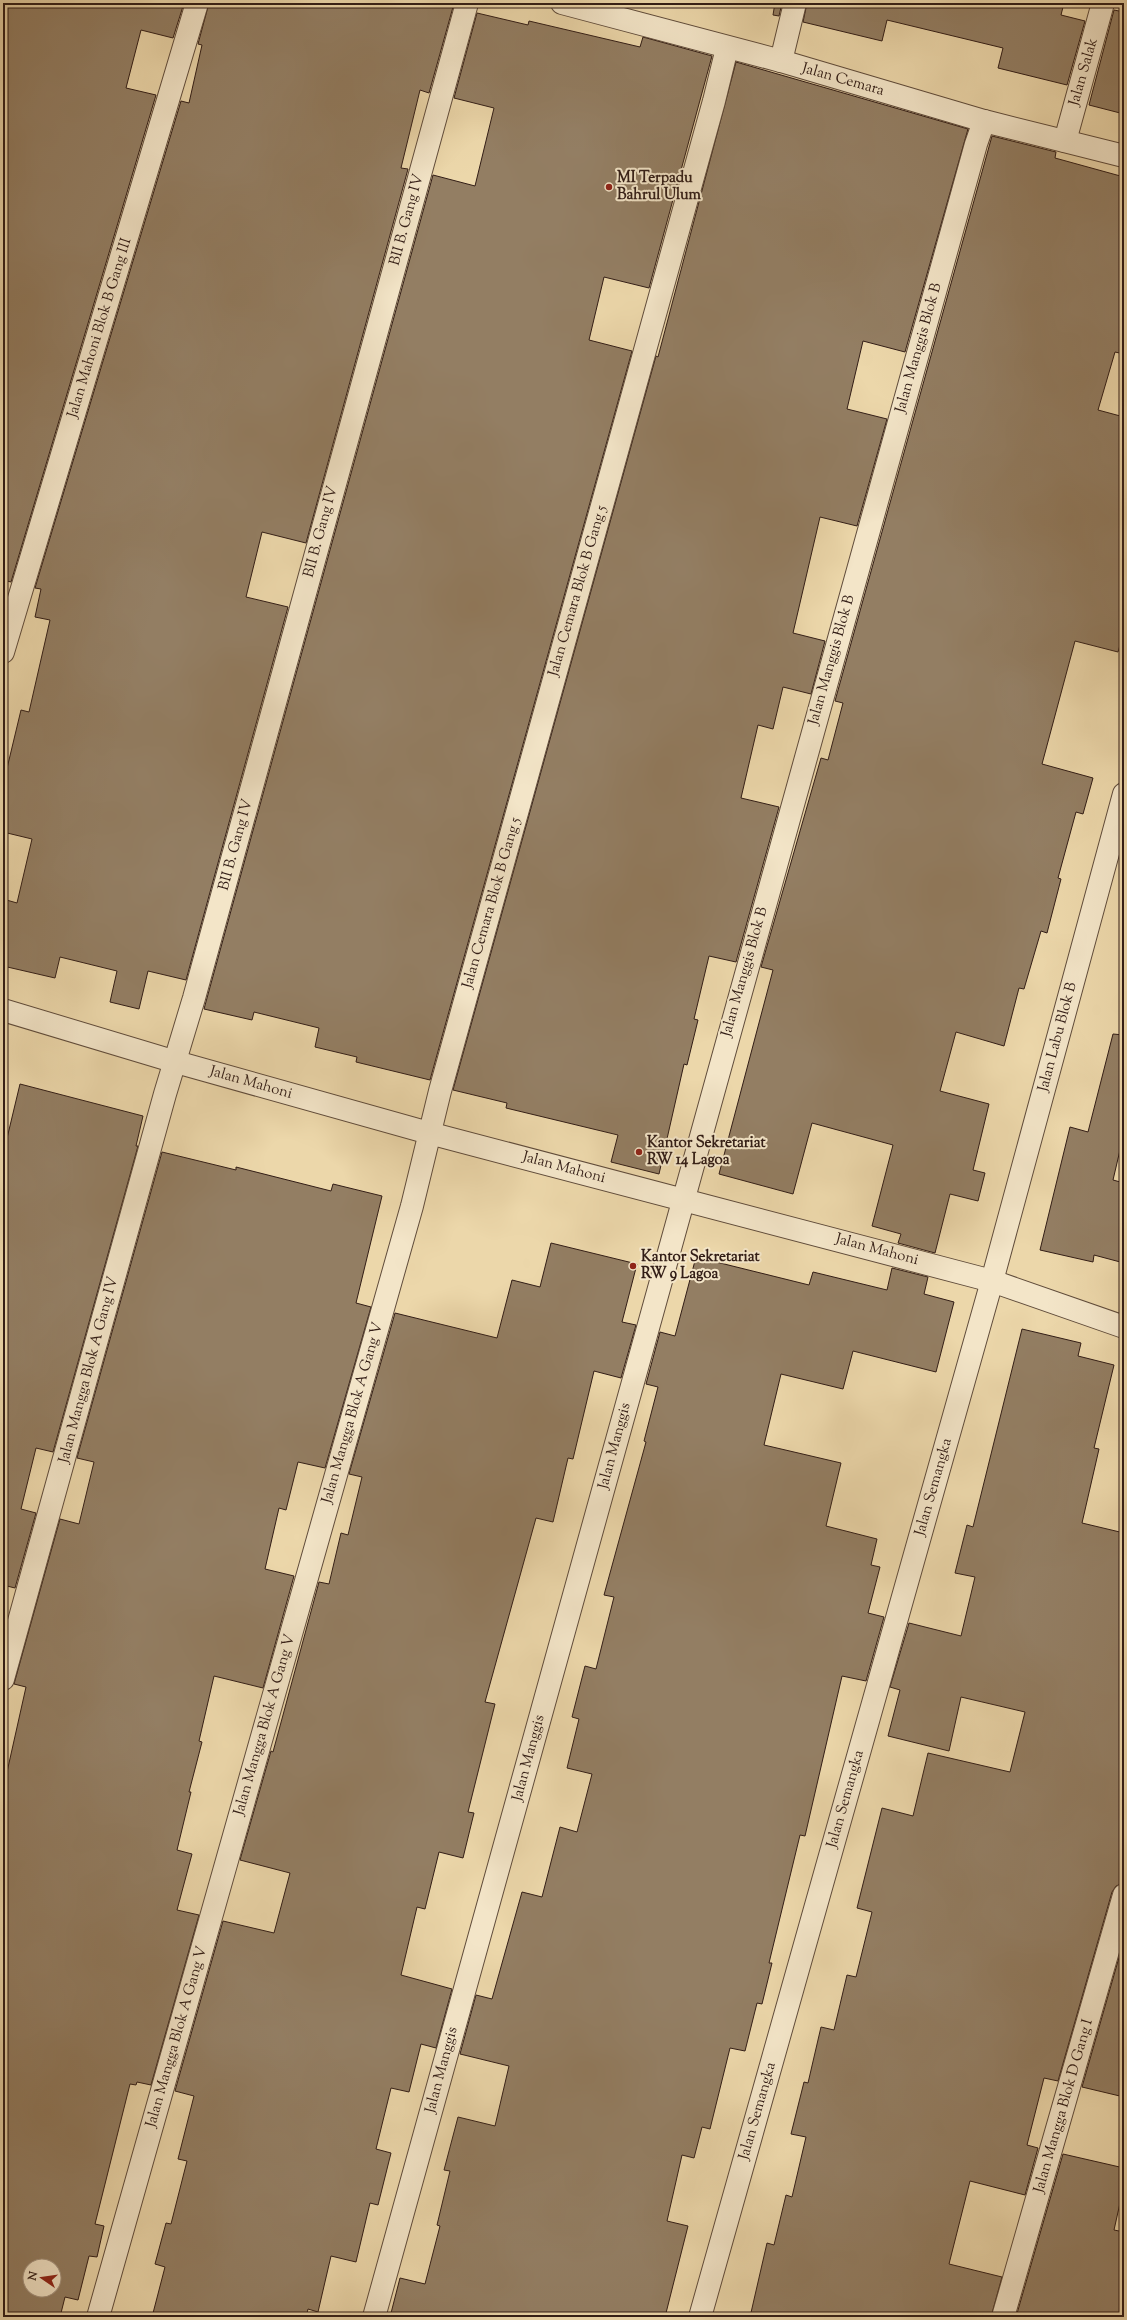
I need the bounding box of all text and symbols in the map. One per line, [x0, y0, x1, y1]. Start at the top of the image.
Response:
street label: Jalan Salak [1064, 36, 1104, 109]
street label: Jalan Cemara [798, 58, 887, 102]
place label: MI Terpadu Bahrul Ulum [617, 168, 702, 206]
street label: BII B. Gang IV [385, 172, 429, 268]
marker: MI Terpadu Bahrul Ulum [604, 182, 614, 192]
street label: Jalan Mahoni Blok B Gang III [62, 235, 137, 421]
street label: Jalan Manggis Blok B [890, 280, 948, 416]
street label: BII B. Gang IV [299, 484, 343, 580]
street label: Jalan Cemara Blok B Gang 5 [543, 503, 612, 680]
street label: Jalan Manggis Blok B [803, 592, 861, 728]
street label: BII B. Gang IV [214, 797, 258, 893]
street label: Jalan Cemara Blok B Gang 5 [457, 815, 526, 992]
street label: Jalan Manggis Blok B [716, 904, 774, 1040]
street label: Jalan Labu Blok B [1033, 979, 1083, 1095]
street label: Jalan Mahoni [206, 1061, 295, 1105]
place label: Kantor Sekretariat RW 14 Lagoa [647, 1133, 766, 1171]
street label: Jalan Mahoni [519, 1147, 608, 1189]
marker: Kantor Sekretariat RW 14 Lagoa [634, 1147, 644, 1157]
street label: Jalan Mahoni [832, 1229, 921, 1271]
place label: Kantor Sekretariat RW 9 Lagoa [641, 1247, 760, 1285]
marker: Kantor Sekretariat RW 9 Lagoa [628, 1261, 638, 1271]
street label: Jalan Mangga Blok A Gang IV [54, 1274, 124, 1467]
street label: Jalan Mangga Blok A Gang V [317, 1320, 389, 1507]
street label: Jalan Manggis [593, 1400, 637, 1492]
street label: Jalan Semangka [910, 1436, 958, 1539]
street label: Jalan Mangga Blok A Gang V [229, 1632, 301, 1819]
street label: Jalan Manggis [507, 1712, 551, 1804]
street label: Jalan Semangka [822, 1748, 870, 1851]
street label: Jalan Mangga Blok A Gang V [141, 1944, 213, 2131]
street label: Jalan Mangga Blok D Gang I [1029, 2017, 1099, 2196]
street label: Jalan Manggis [420, 2024, 464, 2116]
street label: Jalan Semangka [734, 2060, 782, 2163]
north arrow [22, 2258, 62, 2298]
text: N [24, 2270, 42, 2283]

